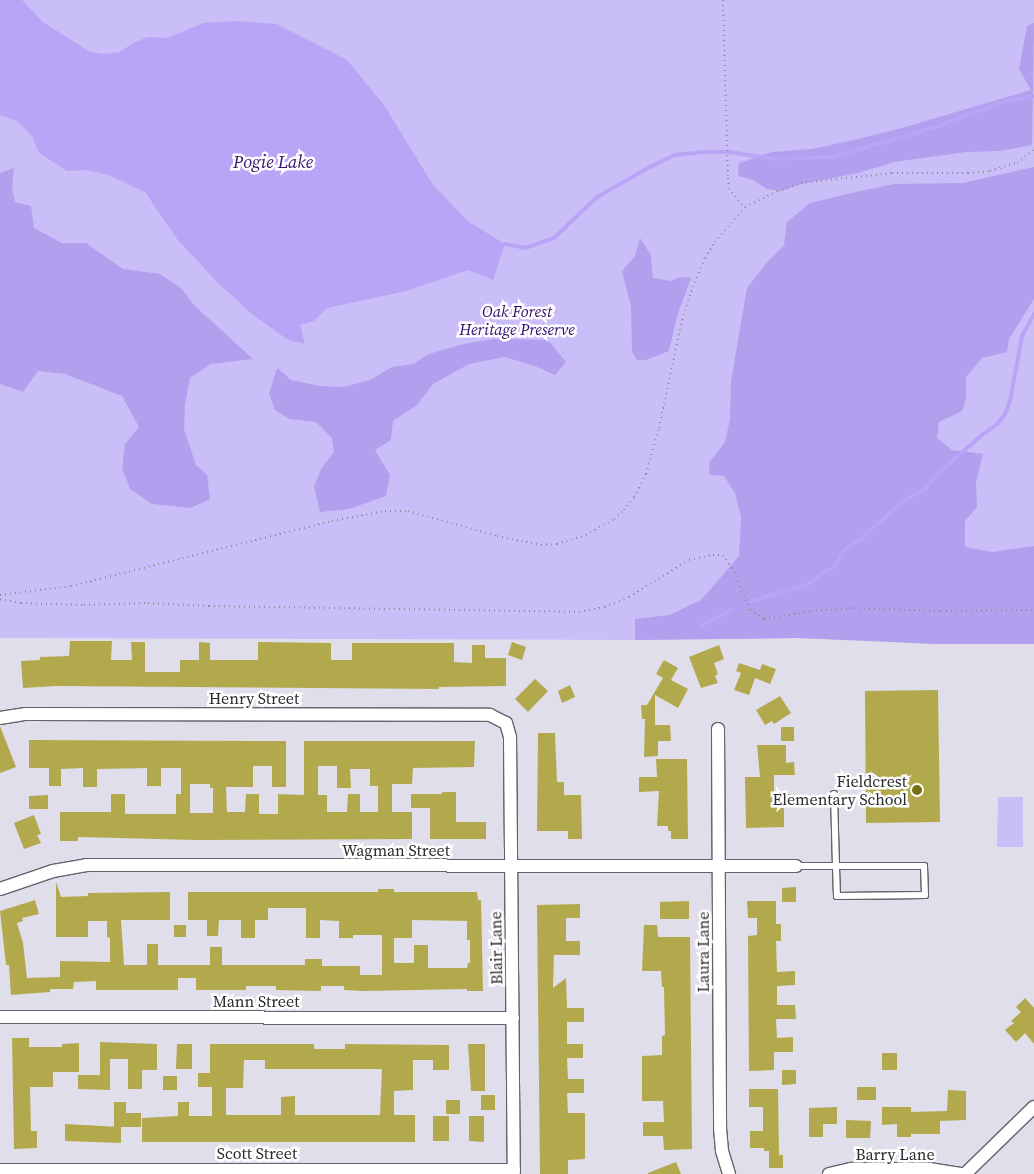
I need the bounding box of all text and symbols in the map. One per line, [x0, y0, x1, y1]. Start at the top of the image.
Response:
water label: Pogie Lake [233, 151, 313, 173]
park label: Oak Forest Heritage Preserve [459, 301, 575, 339]
street label: Henry Street [209, 688, 299, 708]
place label: Fieldcrest Elementary School [773, 771, 907, 809]
marker: Fieldcrest Elementary School [911, 784, 923, 796]
street label: Wagman Street [342, 840, 450, 860]
street label: Blair Lane [486, 911, 506, 985]
street label: Laura Lane [693, 912, 713, 992]
street label: Mann Street [213, 991, 299, 1011]
street label: Scott Street [217, 1143, 297, 1163]
street label: Barry Lane [855, 1144, 935, 1164]

